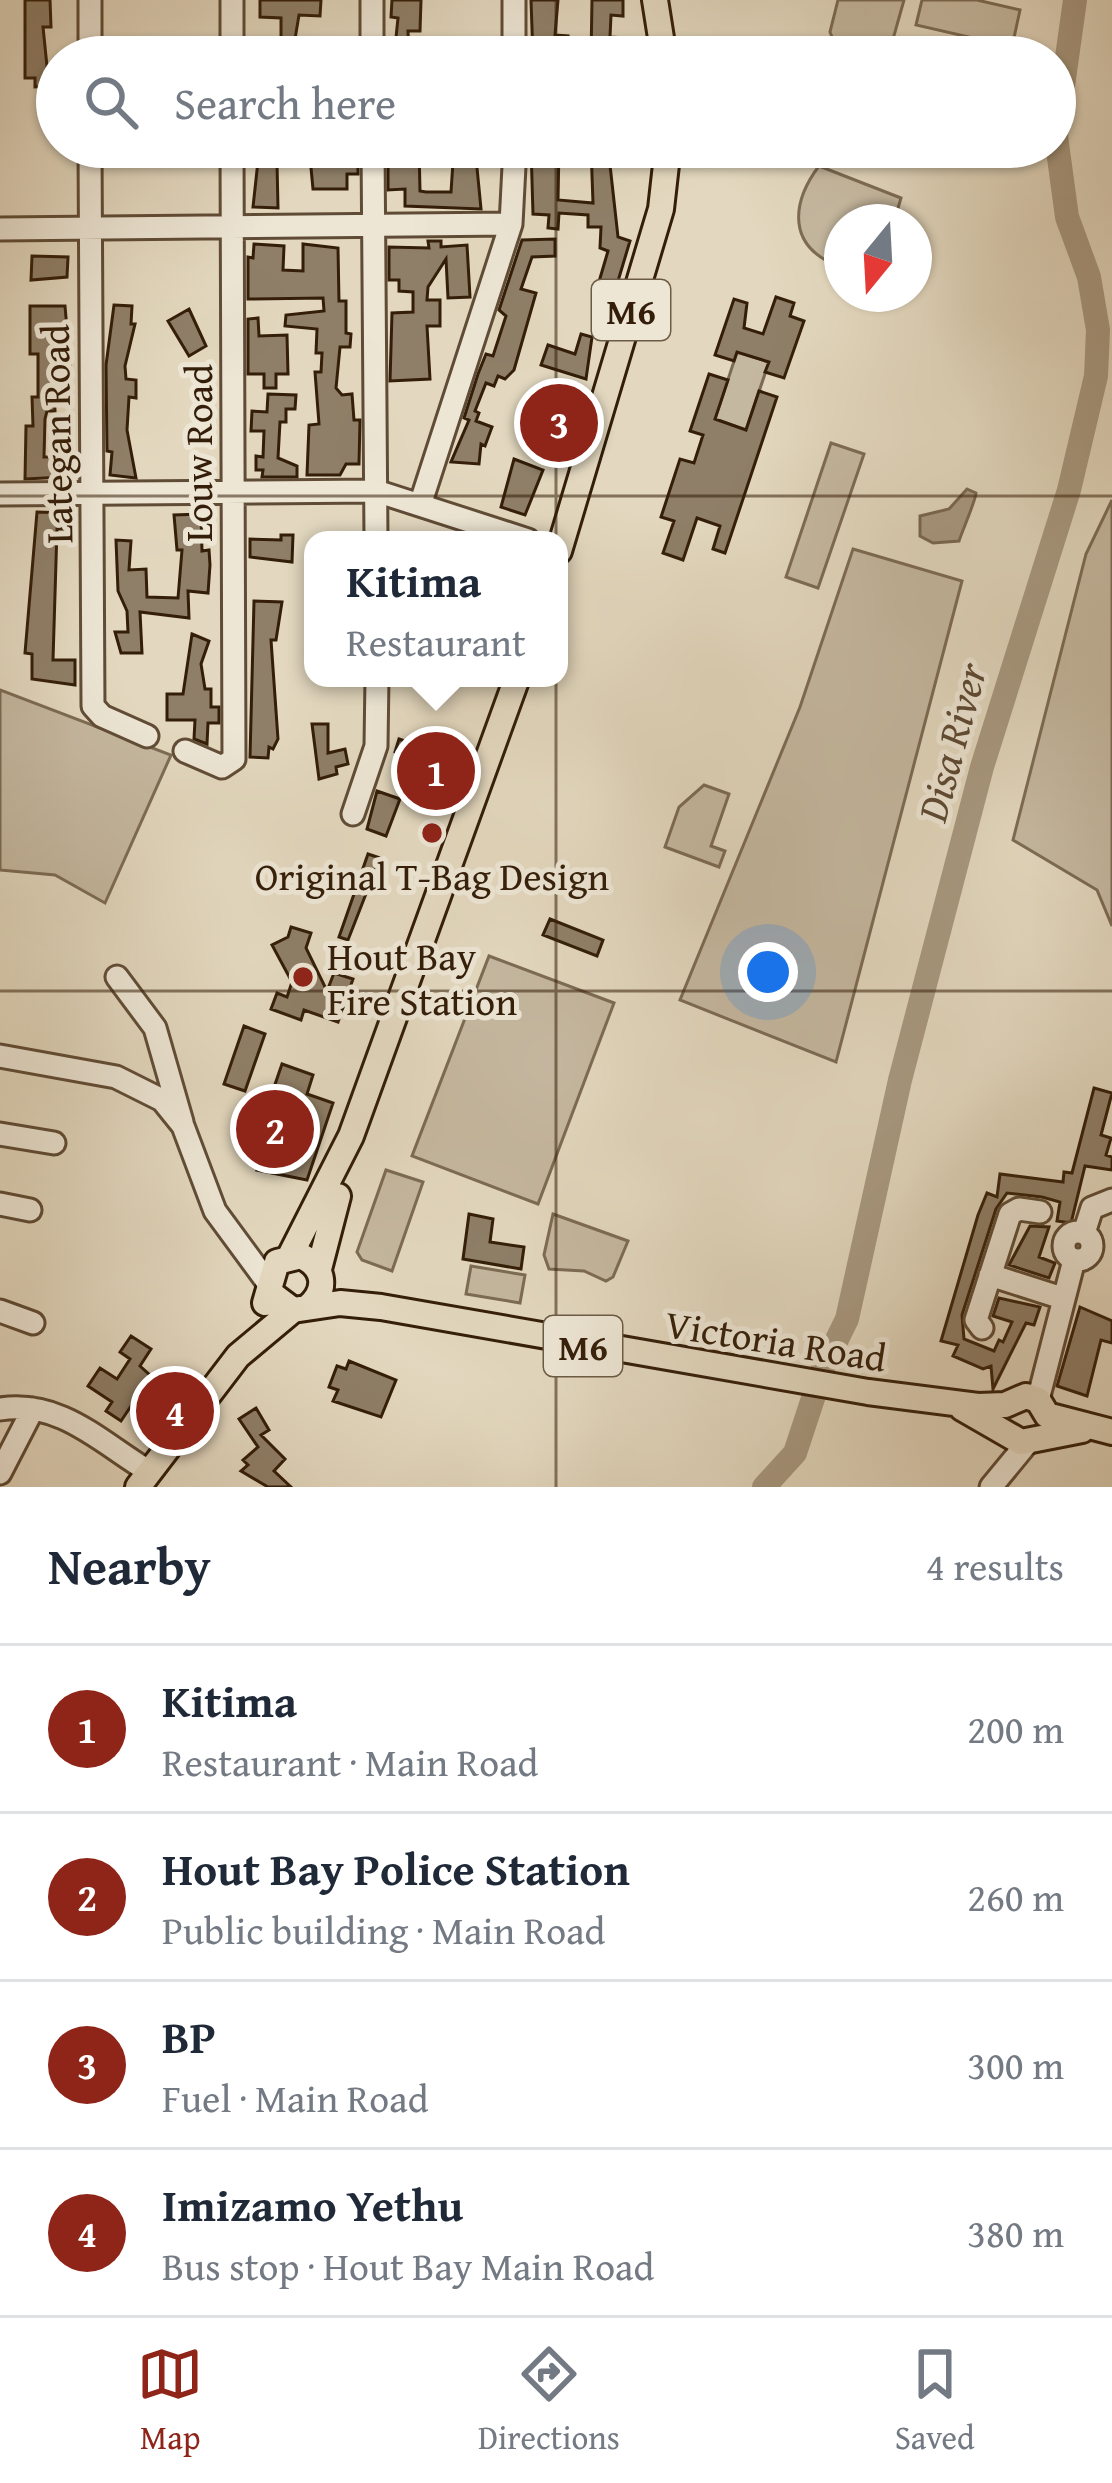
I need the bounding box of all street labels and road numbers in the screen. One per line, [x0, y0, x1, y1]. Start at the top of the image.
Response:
road number: M6 [592, 280, 670, 340]
street label: Lategan Road [26, 324, 86, 544]
street label: Louw Road [169, 364, 226, 542]
street label: Victoria Road [661, 1294, 891, 1386]
road number: M6 [544, 1316, 622, 1376]

